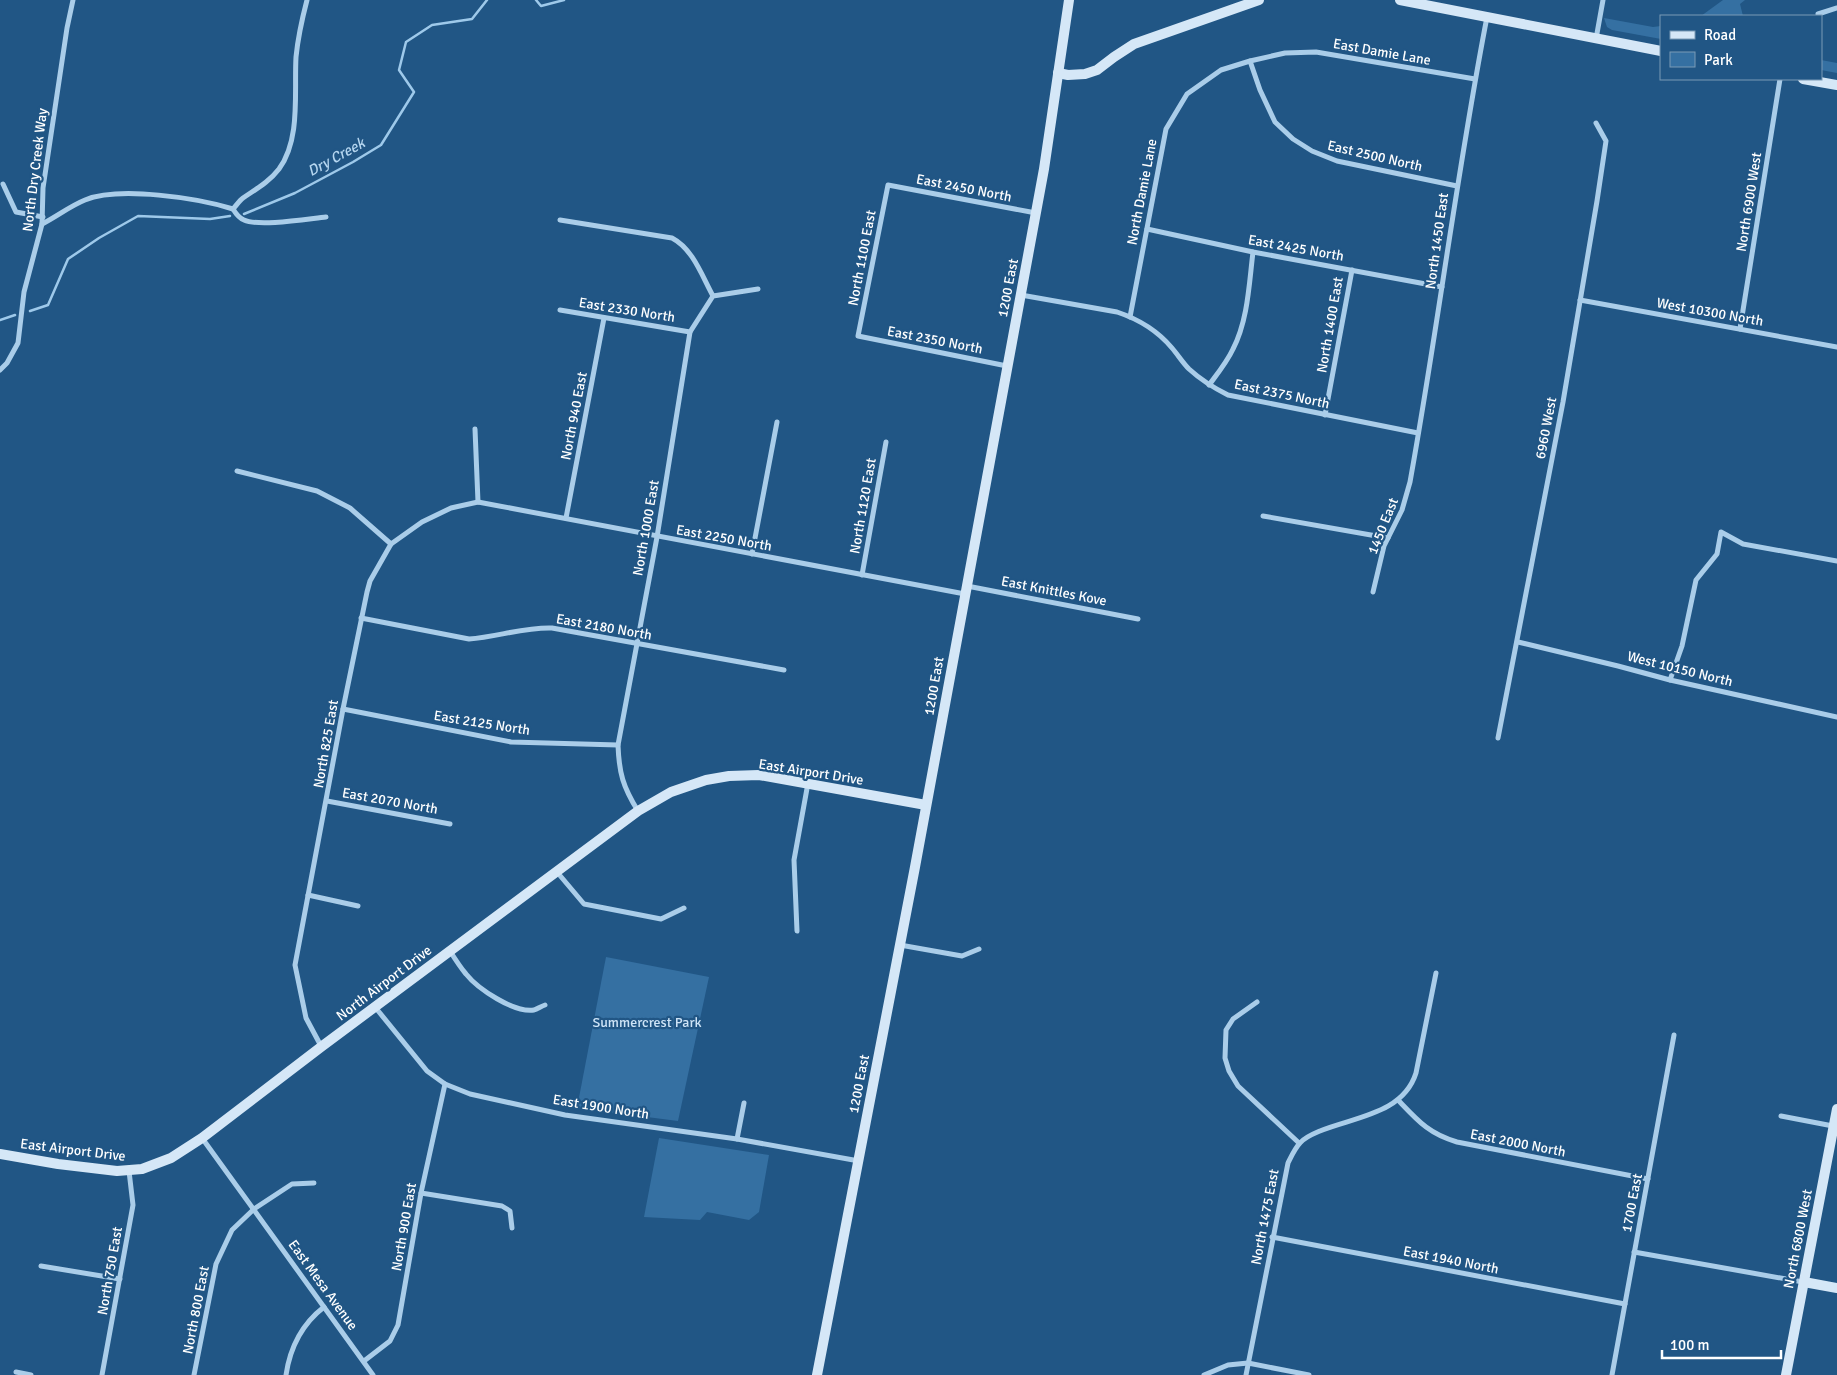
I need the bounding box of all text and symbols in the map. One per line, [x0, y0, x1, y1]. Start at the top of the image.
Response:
legend [1660, 15, 1822, 80]
text: Road [1704, 26, 1736, 44]
street label: East Damie Lane [1332, 35, 1432, 69]
text: Park [1704, 51, 1733, 69]
street label: North Dry Creek Way [19, 107, 51, 233]
water label: Dry Creek [304, 133, 369, 180]
street label: North Damie Lane [1123, 137, 1161, 247]
street label: East 2500 North [1326, 137, 1424, 175]
street label: North 6900 West [1733, 151, 1765, 253]
street label: East 2450 North [915, 170, 1013, 206]
street label: North 1450 East [1422, 192, 1452, 290]
street label: North 1100 East [844, 209, 880, 307]
street label: East 2425 North [1247, 231, 1345, 265]
street label: 1200 East [994, 257, 1022, 319]
street label: North 1400 East [1313, 276, 1347, 374]
street label: East 2330 North [578, 294, 676, 326]
street label: West 10300 North [1655, 294, 1765, 330]
street label: East 2350 North [886, 322, 984, 358]
street label: North 940 East [557, 370, 591, 462]
street label: East 2375 North [1233, 376, 1331, 412]
street label: 6960 West [1532, 396, 1560, 460]
street label: North 1120 East [846, 457, 880, 555]
street label: North 1000 East [629, 479, 663, 577]
street label: 1450 East [1364, 495, 1402, 557]
street label: East 2250 North [675, 521, 773, 555]
street label: East Knittles Kove [1000, 572, 1108, 610]
street label: East 2180 North [555, 610, 653, 644]
street label: West 10150 North [1625, 648, 1735, 690]
street label: 1200 East [920, 655, 948, 717]
street label: North 825 East [310, 698, 342, 790]
street label: East 2125 North [433, 707, 531, 739]
street label: East Airport Drive [757, 755, 865, 789]
street label: East 2070 North [341, 784, 439, 818]
street label: North Airport Drive [333, 942, 435, 1024]
park label: Summercrest Park [592, 1014, 702, 1031]
street label: 1200 East [845, 1053, 873, 1115]
street label: East 1900 North [552, 1091, 650, 1123]
street label: East 2000 North [1469, 1125, 1567, 1161]
street label: East Airport Drive [19, 1135, 127, 1165]
street label: North 1475 East [1247, 1168, 1283, 1266]
street label: 1700 East [1618, 1172, 1646, 1234]
street label: North 900 East [388, 1181, 420, 1273]
street label: North 6800 West [1780, 1188, 1816, 1290]
street label: North 750 East [94, 1225, 126, 1317]
street label: East Mesa Avenue [285, 1237, 361, 1333]
street label: East 1940 North [1402, 1242, 1500, 1278]
street label: North 800 East [179, 1264, 213, 1356]
scale bar [1662, 1328, 1781, 1360]
text: 100 m [1670, 1336, 1710, 1354]

